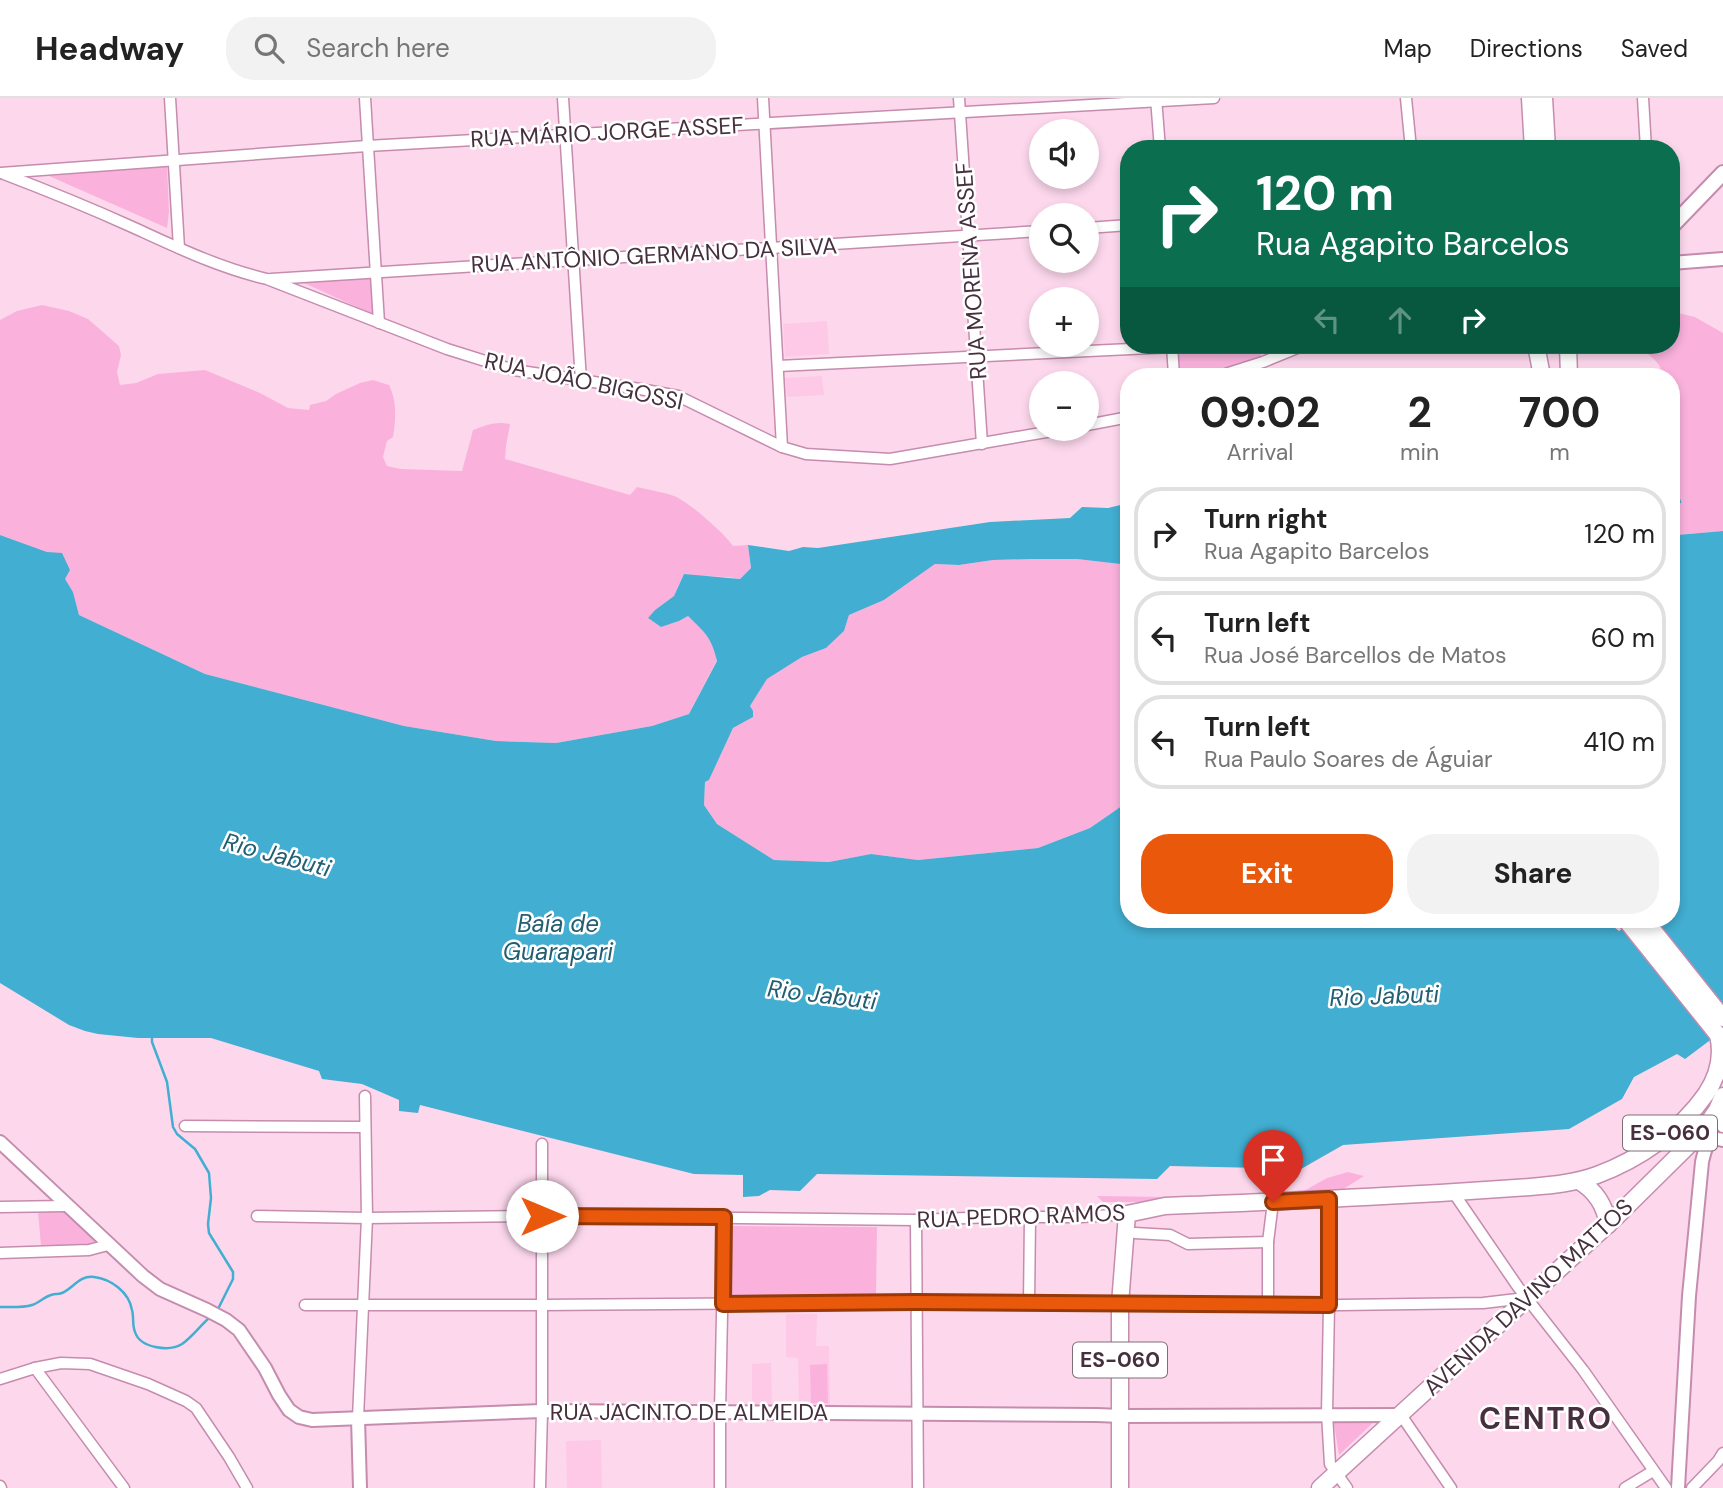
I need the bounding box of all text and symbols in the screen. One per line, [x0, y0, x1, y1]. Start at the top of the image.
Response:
search box [226, 17, 716, 80]
text: Headway [35, 27, 184, 70]
icon: search [250, 29, 288, 67]
text: Search here [306, 31, 450, 65]
text: Map [1384, 33, 1432, 64]
text: Directions [1470, 33, 1583, 64]
text: Saved [1621, 33, 1688, 64]
street label: RUA MÁRIO JORGE ASSEF [470, 110, 744, 154]
map controls [1029, 119, 1099, 441]
button: sound [1029, 119, 1099, 189]
street label: RUA MORENA ASSEF [948, 161, 994, 381]
text: 120 m [1256, 161, 1394, 225]
icon: right [1141, 168, 1232, 259]
button: search [1029, 203, 1099, 273]
text: Rua Agapito Barcelos [1256, 223, 1570, 265]
street label: RUA ANTÔNIO GERMANO DA SILVA [470, 230, 838, 280]
button: + [1029, 287, 1099, 357]
icon: left [1308, 301, 1346, 339]
icon: ahead [1381, 301, 1419, 339]
icon: right [1454, 301, 1492, 339]
street label: RUA JOÃO BIGOSSI [482, 345, 686, 417]
button: − [1029, 371, 1099, 441]
text: 09:02 [1200, 385, 1320, 440]
text: 2 [1407, 385, 1432, 440]
text: 700 [1519, 385, 1600, 440]
text: Arrival [1226, 437, 1293, 467]
text: min [1400, 437, 1439, 467]
text: m [1549, 437, 1570, 467]
text: Turn right [1204, 502, 1328, 536]
icon: right [1145, 515, 1183, 553]
text: 120 m [1584, 517, 1655, 551]
text: Rua Agapito Barcelos [1204, 536, 1429, 566]
text: Turn left [1204, 606, 1311, 640]
icon: left [1145, 619, 1183, 657]
text: 60 m [1591, 621, 1655, 655]
text: Rua José Barcellos de Matos [1204, 640, 1507, 670]
text: Turn left [1204, 710, 1311, 744]
icon: left [1145, 723, 1183, 761]
text: 410 m [1583, 725, 1655, 759]
text: Rua Paulo Soares de Águiar [1204, 744, 1493, 774]
water label: Rio Jabuti [220, 825, 335, 884]
button: Exit [1141, 834, 1393, 914]
button: Share [1407, 834, 1659, 914]
water label: Baía de Guarapari [503, 908, 614, 967]
water label: Rio Jabuti [766, 972, 880, 1017]
water label: Rio Jabuti [1329, 978, 1441, 1013]
road number: ES-060 [1623, 1116, 1717, 1150]
pin [1243, 1130, 1303, 1202]
icon: arrive [1254, 1141, 1292, 1179]
position arrow [505, 1179, 579, 1253]
street label: AVENIDA DAVINO MATTOS [1417, 1192, 1639, 1402]
street label: RUA PEDRO RAMOS [916, 1197, 1126, 1235]
road number: ES-060 [1073, 1342, 1167, 1378]
street label: RUA JACINTO DE ALMEIDA [550, 1397, 828, 1427]
district label: CENTRO [1479, 1399, 1613, 1438]

